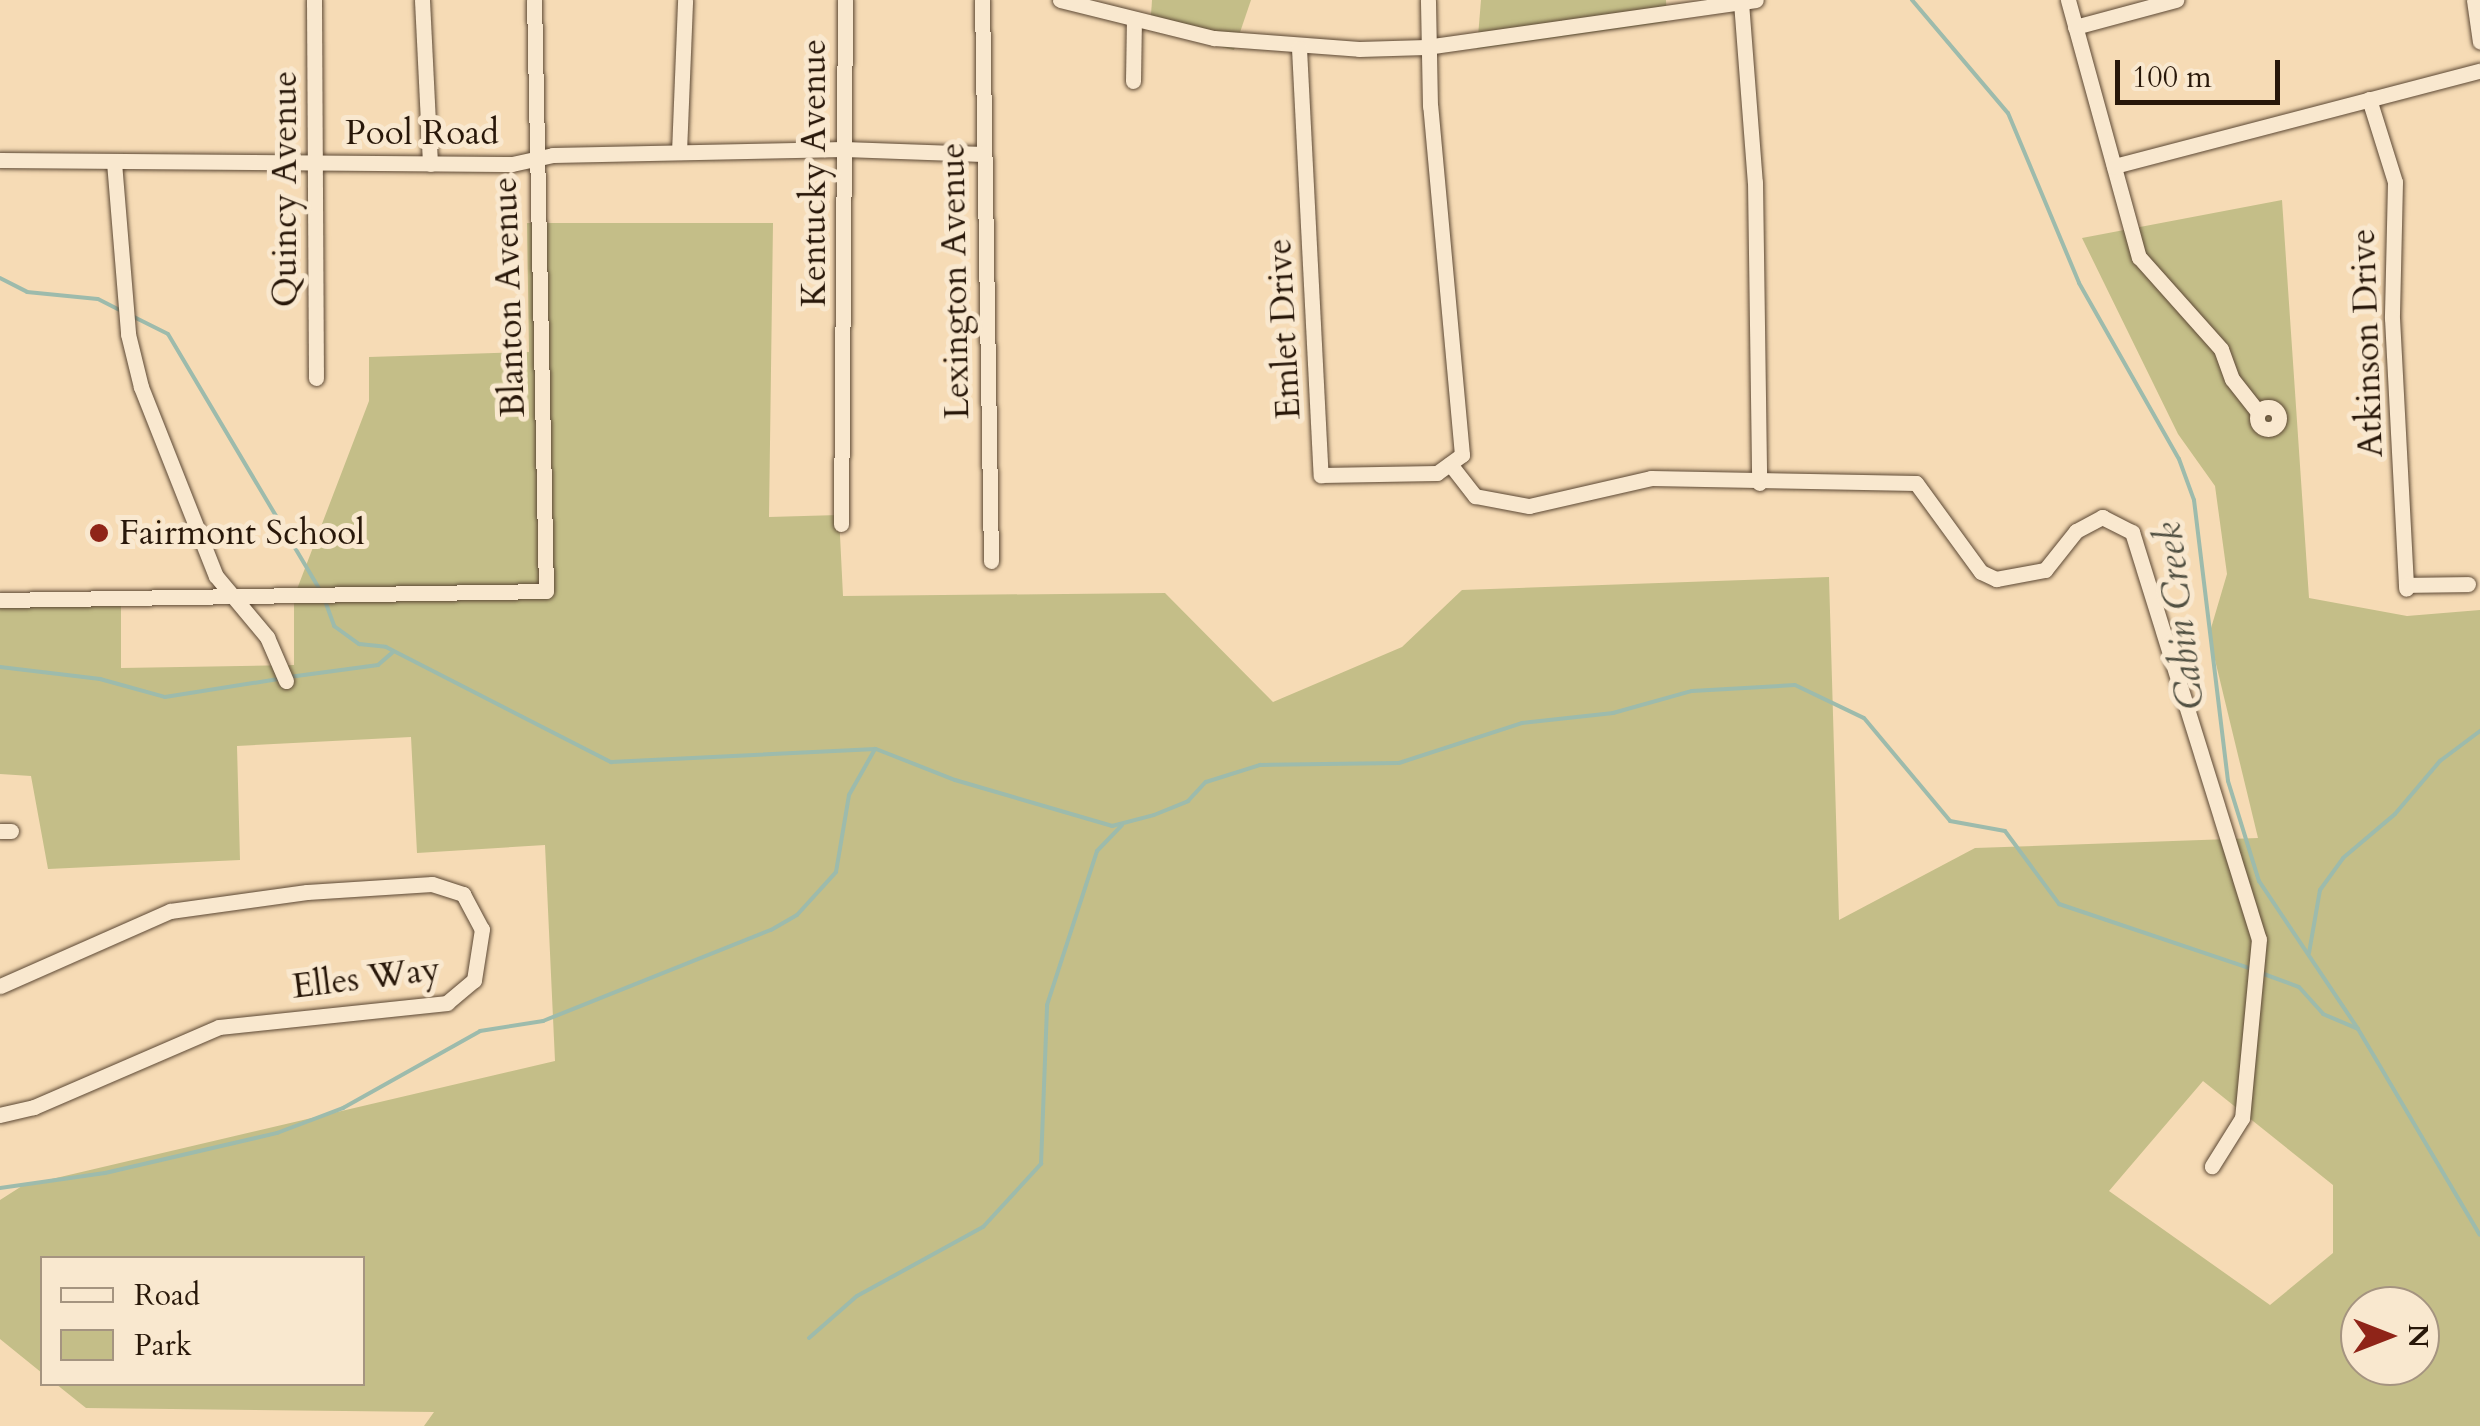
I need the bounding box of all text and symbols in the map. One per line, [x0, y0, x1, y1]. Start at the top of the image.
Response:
street label: Kentucky Avenue [793, 39, 835, 307]
scale bar [2120, 40, 2285, 102]
text: 100 m [2132, 57, 2212, 98]
street label: Quincy Avenue [264, 71, 306, 307]
street label: Pool Road [345, 112, 499, 154]
street label: Lexington Avenue [932, 142, 978, 420]
street label: Blanton Avenue [484, 176, 534, 418]
street label: Atkinson Drive [2342, 228, 2392, 458]
street label: Emlet Drive [1258, 237, 1310, 421]
place label: Fairmont School [119, 512, 365, 554]
water label: Cabin Creek [2146, 520, 2214, 712]
marker: Fairmont School [88, 522, 110, 544]
street label: Elles Way [290, 948, 442, 1008]
legend [40, 1256, 365, 1386]
text: Road [134, 1275, 200, 1316]
north arrow [2340, 1286, 2440, 1386]
text: N [2399, 1324, 2437, 1348]
text: Park [134, 1325, 192, 1366]

